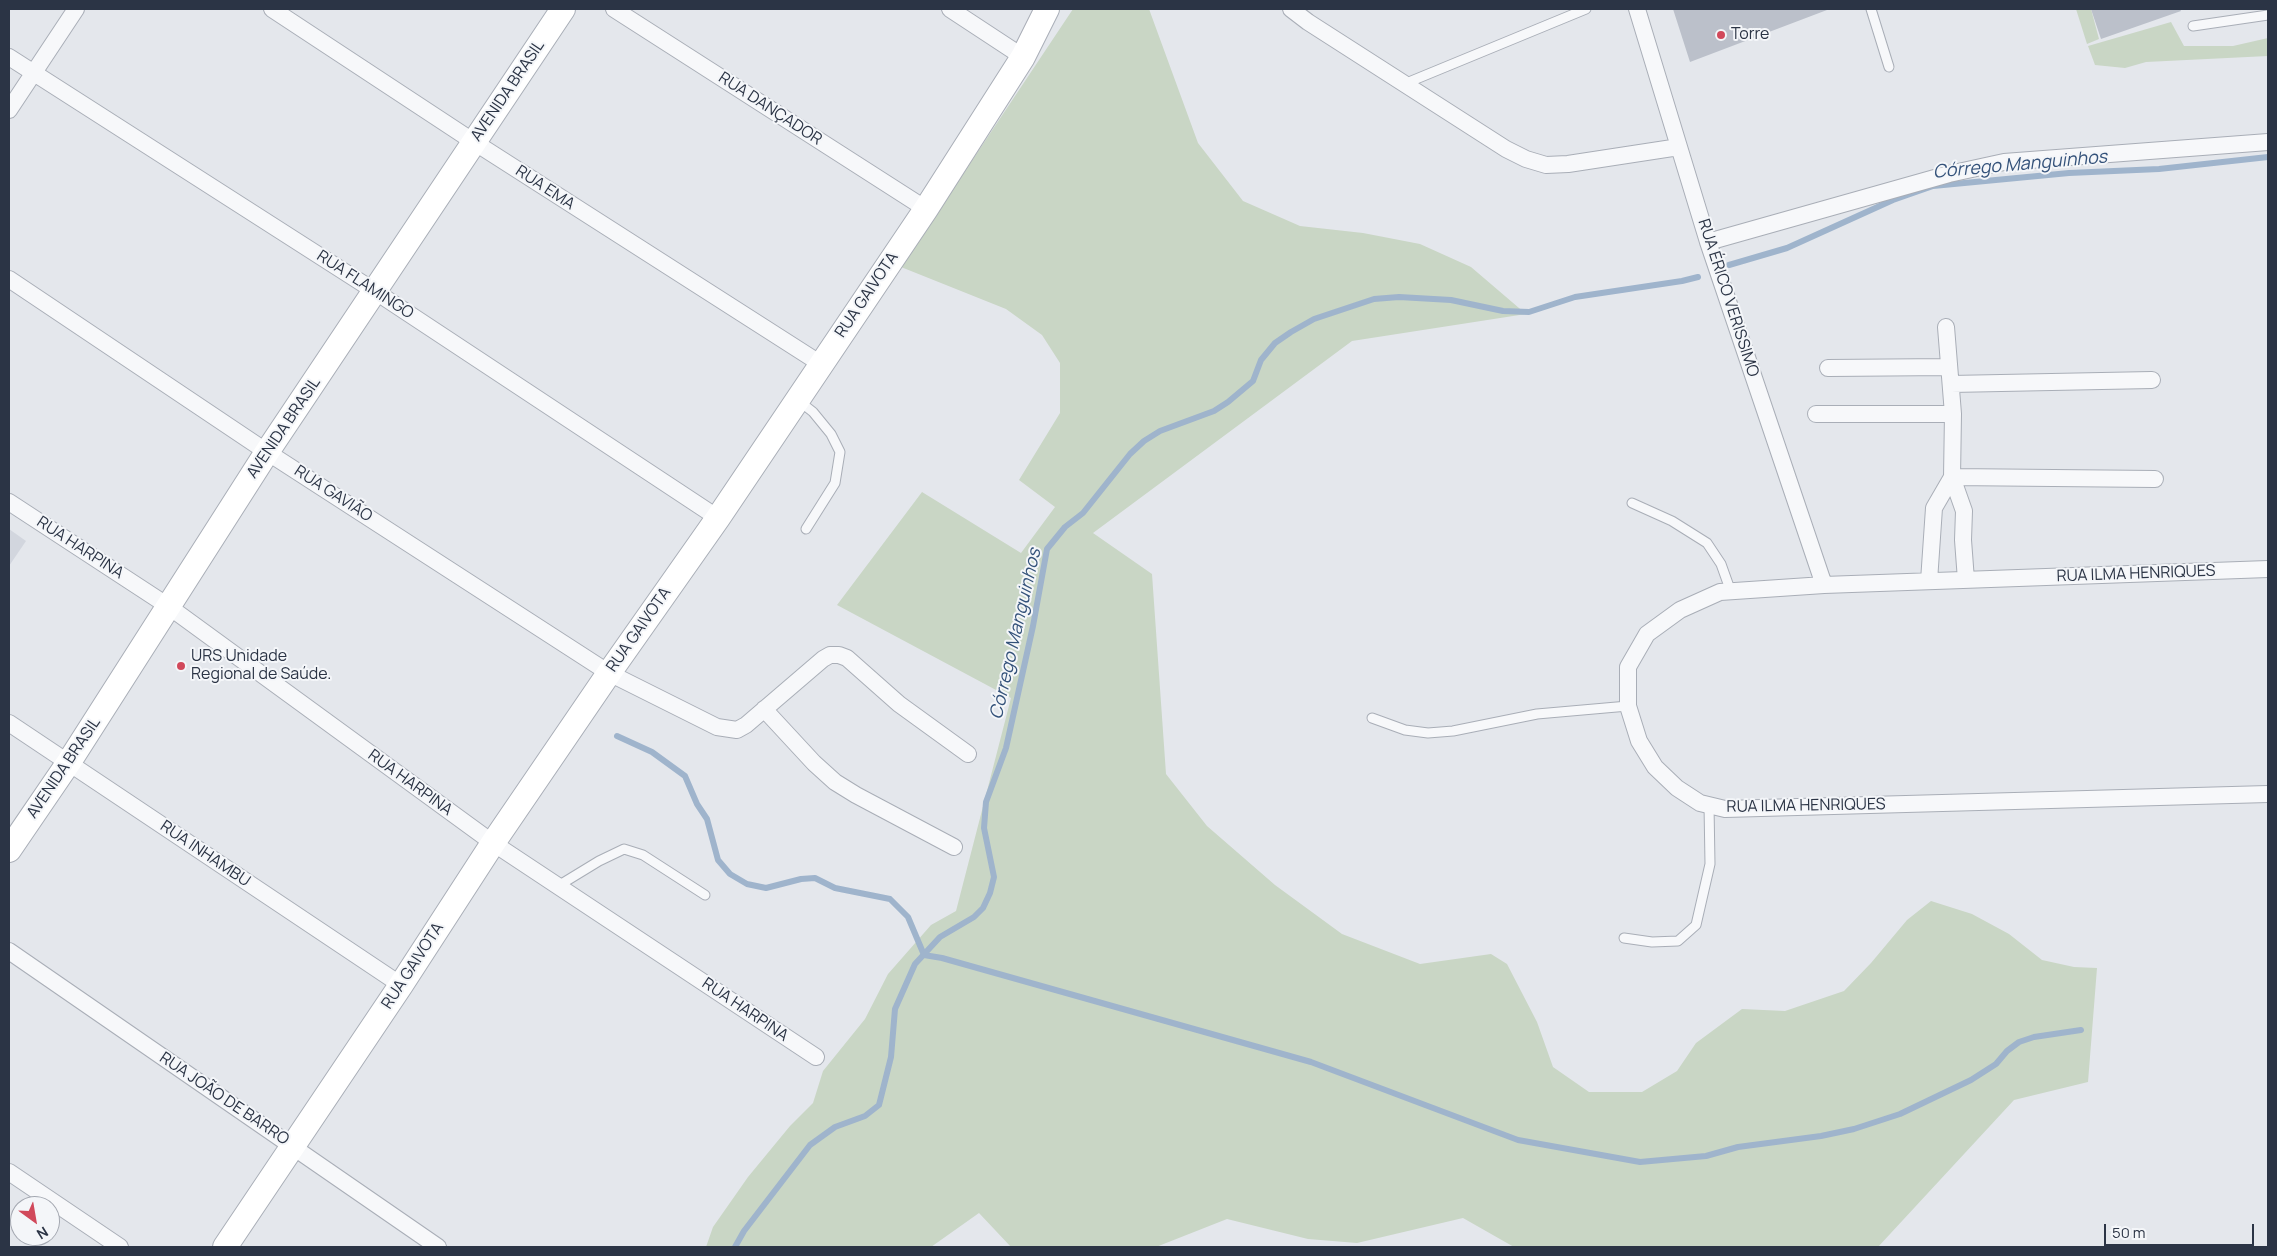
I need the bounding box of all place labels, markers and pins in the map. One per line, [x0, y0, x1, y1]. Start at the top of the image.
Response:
place label: Torre [1731, 25, 1769, 45]
marker: Torre [1715, 29, 1727, 41]
place label: URS Unidade Regional de Saúde. [191, 647, 331, 685]
marker: URS Unidade Regional de Saúde. [175, 660, 187, 672]

